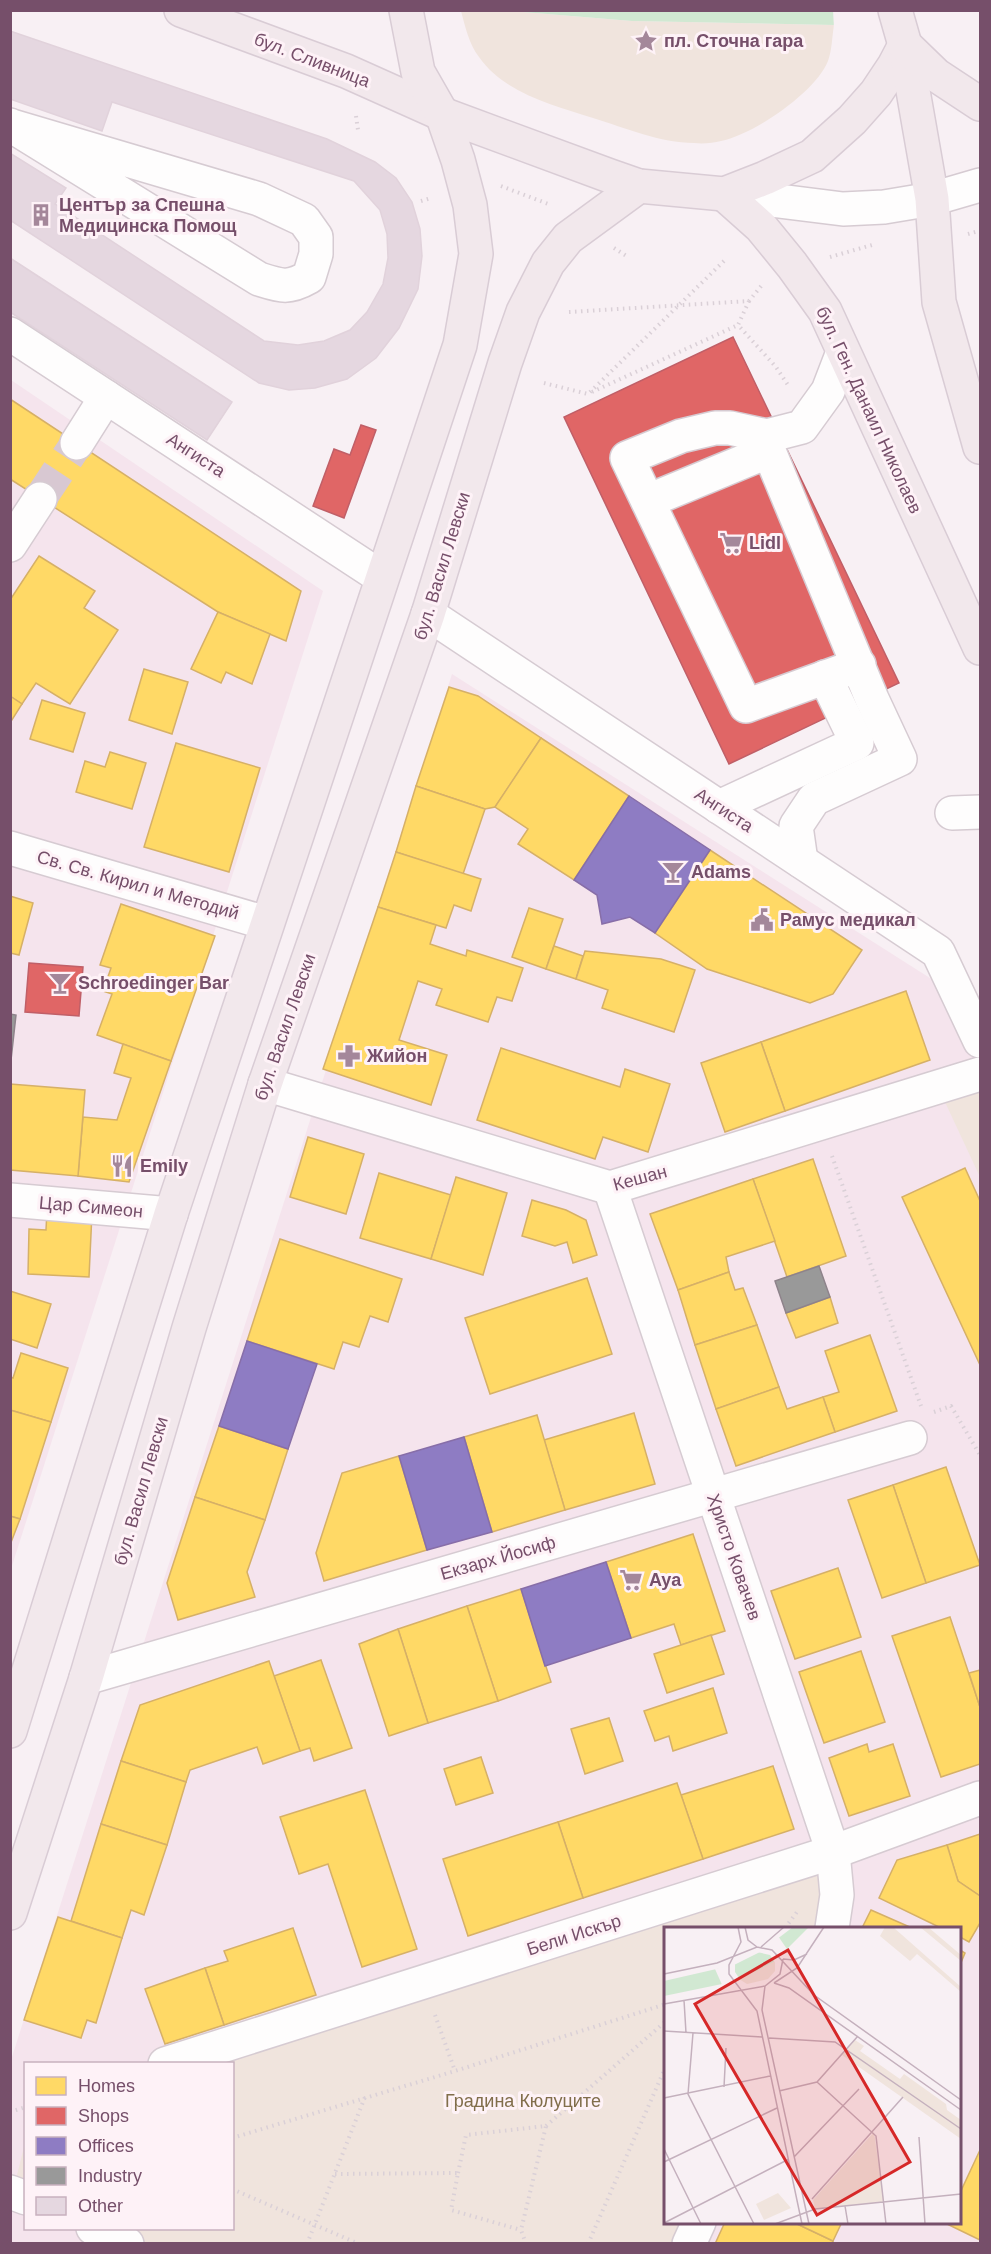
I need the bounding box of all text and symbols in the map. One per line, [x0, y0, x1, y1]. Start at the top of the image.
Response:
place icon: пл. Сточна гара [633, 28, 659, 54]
street label: бул. Сливница [251, 29, 374, 92]
place label: пл. Сточна гара [664, 31, 804, 51]
place label: Център за Спешна Медицинска Помощ [59, 195, 237, 236]
building icon: Център за Спешна Медицинска Помощ [28, 202, 54, 228]
street label: бул. Ген. Данаил Николаев [812, 303, 926, 517]
street label: Ангиста [163, 429, 230, 482]
street label: бул. Васил Левски [410, 490, 474, 642]
supermarket icon: Lidl [718, 530, 744, 556]
place label: Lidl [749, 533, 781, 553]
street label: Ангиста [691, 784, 758, 837]
street label: Св. Св. Кирил и Методий [35, 847, 241, 923]
bar icon: Adams [660, 859, 686, 885]
place label: Adams [691, 862, 751, 882]
public building icon: Рамус медикал [749, 907, 775, 933]
place label: Рамус медикал [780, 910, 916, 930]
street label: бул. Васил Левски [251, 951, 319, 1103]
bar icon: Schroedinger Bar [47, 970, 73, 996]
place label: Schroedinger Bar [78, 973, 229, 993]
pharmacy icon: Жийон [336, 1043, 362, 1069]
place label: Жийон [366, 1046, 427, 1066]
restaurant icon: Emily [109, 1153, 135, 1179]
place label: Emily [140, 1156, 188, 1176]
street label: Кешан [611, 1161, 669, 1195]
street label: Цар Симеон [38, 1193, 144, 1221]
street label: бул. Васил Левски [110, 1414, 172, 1568]
street label: Христо Ковачев [703, 1491, 765, 1623]
street label: Екзарх Йосиф [438, 1531, 558, 1584]
supermarket icon: Aya [618, 1567, 644, 1593]
place label: Aya [649, 1570, 682, 1590]
street label: Бели Искър [524, 1910, 624, 1960]
inset map [664, 1927, 961, 2224]
legend [24, 2062, 234, 2230]
text: Homes [78, 2076, 135, 2096]
park label: Градина Кюлуците [445, 2091, 601, 2111]
text: Shops [78, 2106, 129, 2126]
text: Offices [78, 2136, 134, 2156]
text: Industry [78, 2166, 142, 2186]
text: Other [78, 2196, 123, 2216]

